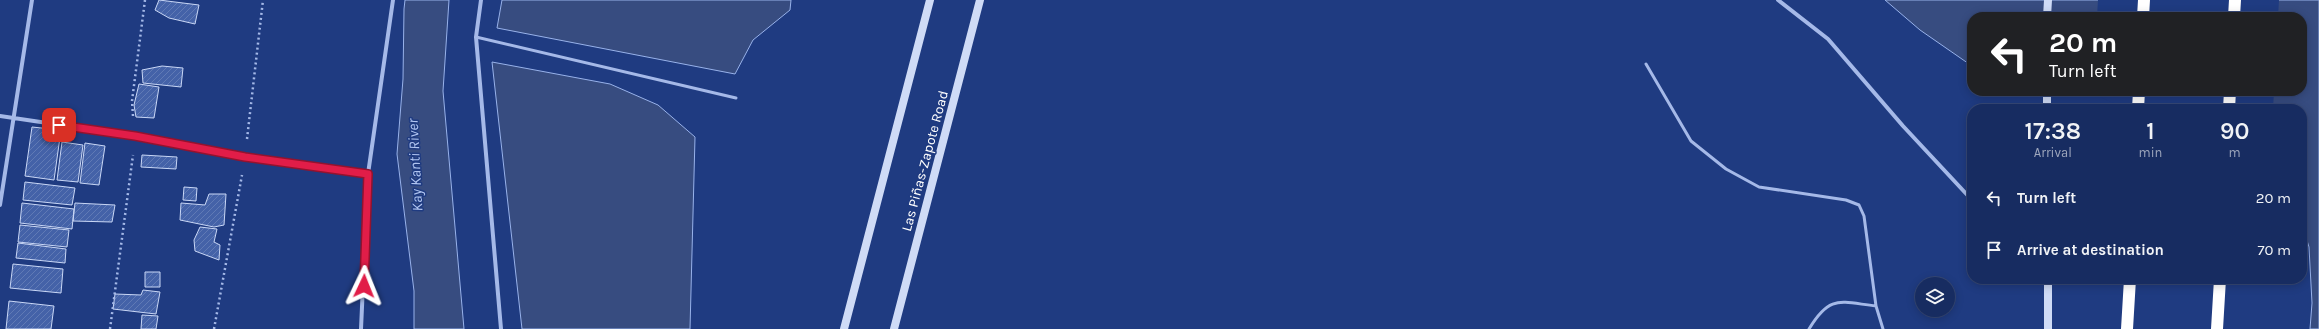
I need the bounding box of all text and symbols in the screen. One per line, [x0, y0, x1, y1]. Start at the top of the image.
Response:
text: 20 m [2049, 26, 2117, 59]
icon: left [1983, 28, 2035, 80]
text: Turn left [2049, 60, 2117, 82]
street label: Las Piñas-Zapote Road [898, 89, 952, 233]
pin [42, 108, 76, 142]
icon: arrive [48, 114, 70, 136]
water label: Kay Kanti River [404, 117, 426, 212]
text: 17:38 [2025, 117, 2081, 145]
text: 1 [2146, 117, 2155, 145]
text: 90 [2220, 117, 2249, 145]
text: Arrival [2034, 145, 2072, 160]
text: min [2139, 145, 2162, 160]
text: m [2229, 145, 2241, 160]
icon: left [1983, 187, 2005, 209]
text: Turn left [2017, 189, 2076, 207]
text: 20 m [2256, 189, 2291, 207]
icon: arrive [1983, 239, 2005, 261]
text: Arrive at destination [2017, 241, 2164, 259]
text: 70 m [2257, 241, 2291, 259]
position arrow [343, 265, 385, 307]
map controls [1915, 277, 1955, 317]
button: layers [1915, 277, 1955, 317]

